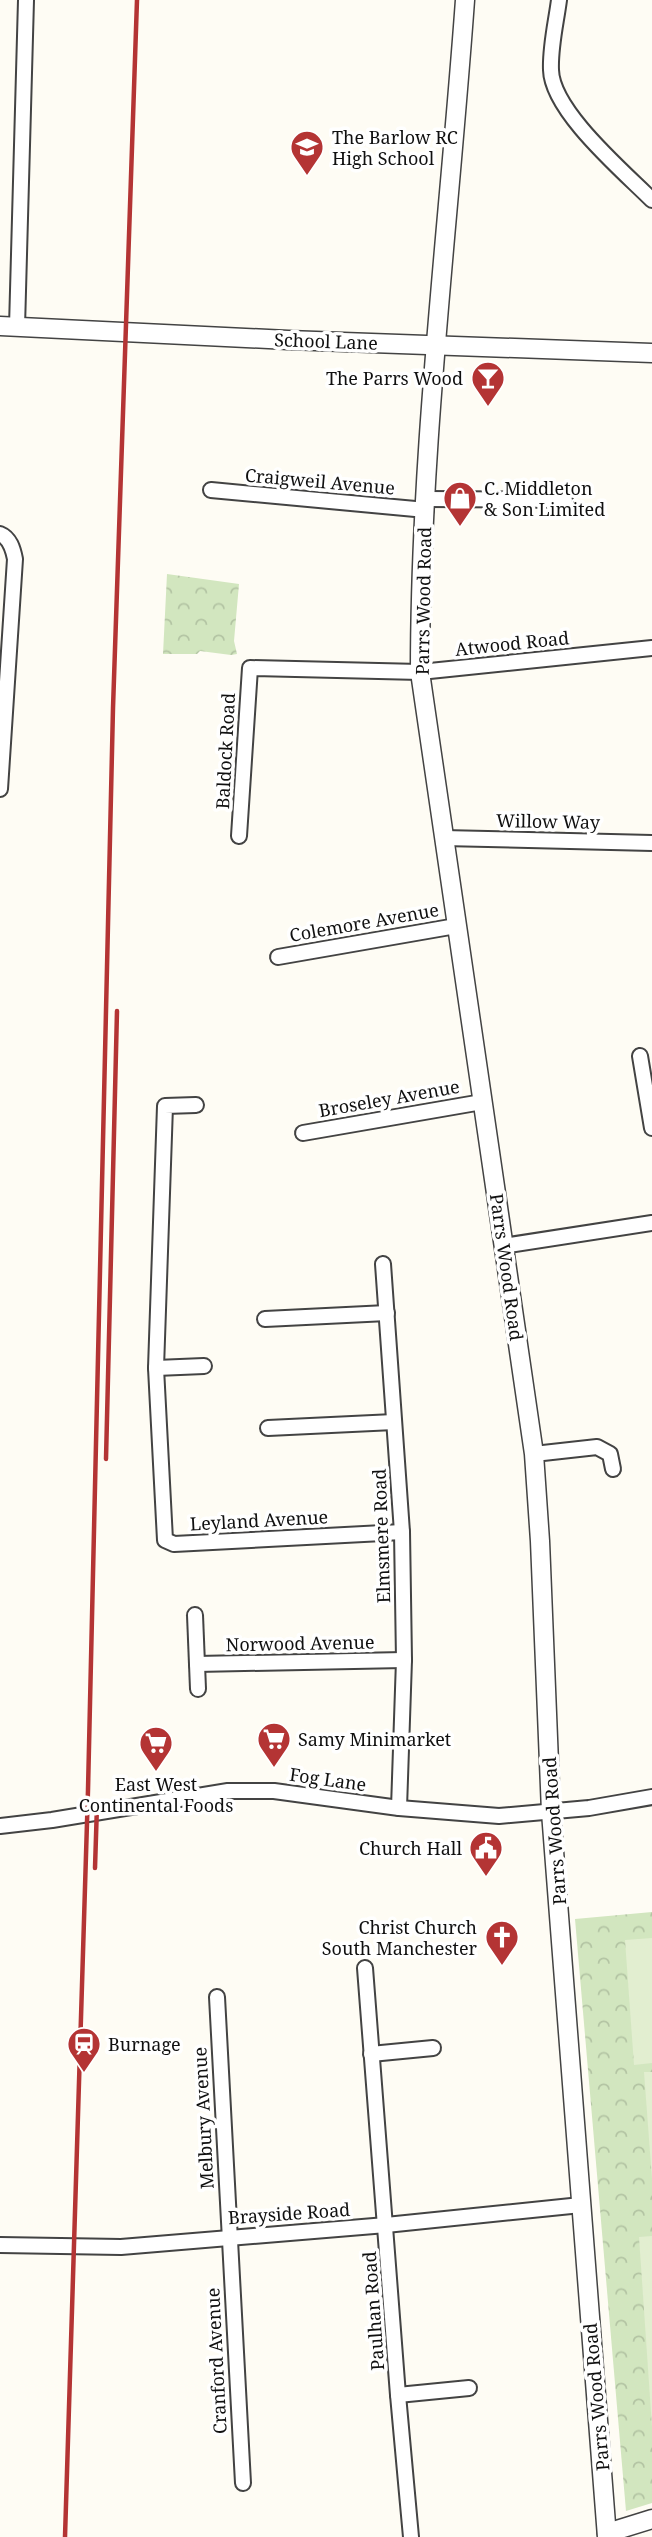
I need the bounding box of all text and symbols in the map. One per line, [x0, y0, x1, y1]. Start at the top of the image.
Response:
place label: The Barlow RC High School [332, 125, 458, 170]
school or university icon: The Barlow RC High School [288, 128, 326, 177]
street label: School Lane [274, 327, 378, 355]
bar icon: The Parrs Wood [469, 359, 507, 408]
place label: The Parrs Wood [326, 366, 463, 390]
street label: Craigweil Avenue [244, 462, 396, 500]
place label: C. Middleton & Son Limited [484, 476, 605, 521]
shop icon: C. Middleton & Son Limited [441, 479, 479, 528]
street label: Parrs Wood Road [410, 527, 436, 675]
street label: Atwood Road [454, 625, 570, 661]
street label: Baldock Road [210, 692, 240, 810]
street label: Willow Way [496, 808, 601, 834]
street label: Colemore Avenue [287, 897, 441, 947]
street label: Broseley Avenue [317, 1074, 461, 1122]
street label: Parrs Wood Road [485, 1192, 529, 1342]
street label: Elmsmere Road [367, 1468, 395, 1604]
street label: Leyland Avenue [189, 1504, 329, 1536]
street label: Norwood Avenue [225, 1630, 375, 1656]
supermarket icon: Samy Minimarket [255, 1720, 293, 1769]
supermarket icon: East West Continental Foods [137, 1724, 175, 1773]
place label: Samy Minimarket [298, 1727, 451, 1751]
street label: Parrs Wood Road [537, 1756, 571, 1906]
street label: Fog Lane [288, 1762, 368, 1796]
place label: East West Continental Foods [79, 1772, 233, 1817]
public building icon: Church Hall [467, 1829, 505, 1878]
place label: Church Hall [359, 1836, 462, 1860]
place label: Christ Church South Manchester [322, 1915, 478, 1960]
church icon: Christ Church South Manchester [483, 1918, 521, 1967]
station icon: Burnage [65, 2025, 103, 2074]
place label: Burnage [108, 2032, 181, 2056]
street label: Melbury Avenue [187, 2046, 219, 2190]
street label: Brayside Road [227, 2197, 351, 2229]
street label: Paulhan Road [357, 2251, 389, 2371]
street label: Cranford Avenue [200, 2287, 232, 2435]
street label: Parrs Wood Road [578, 2322, 614, 2472]

